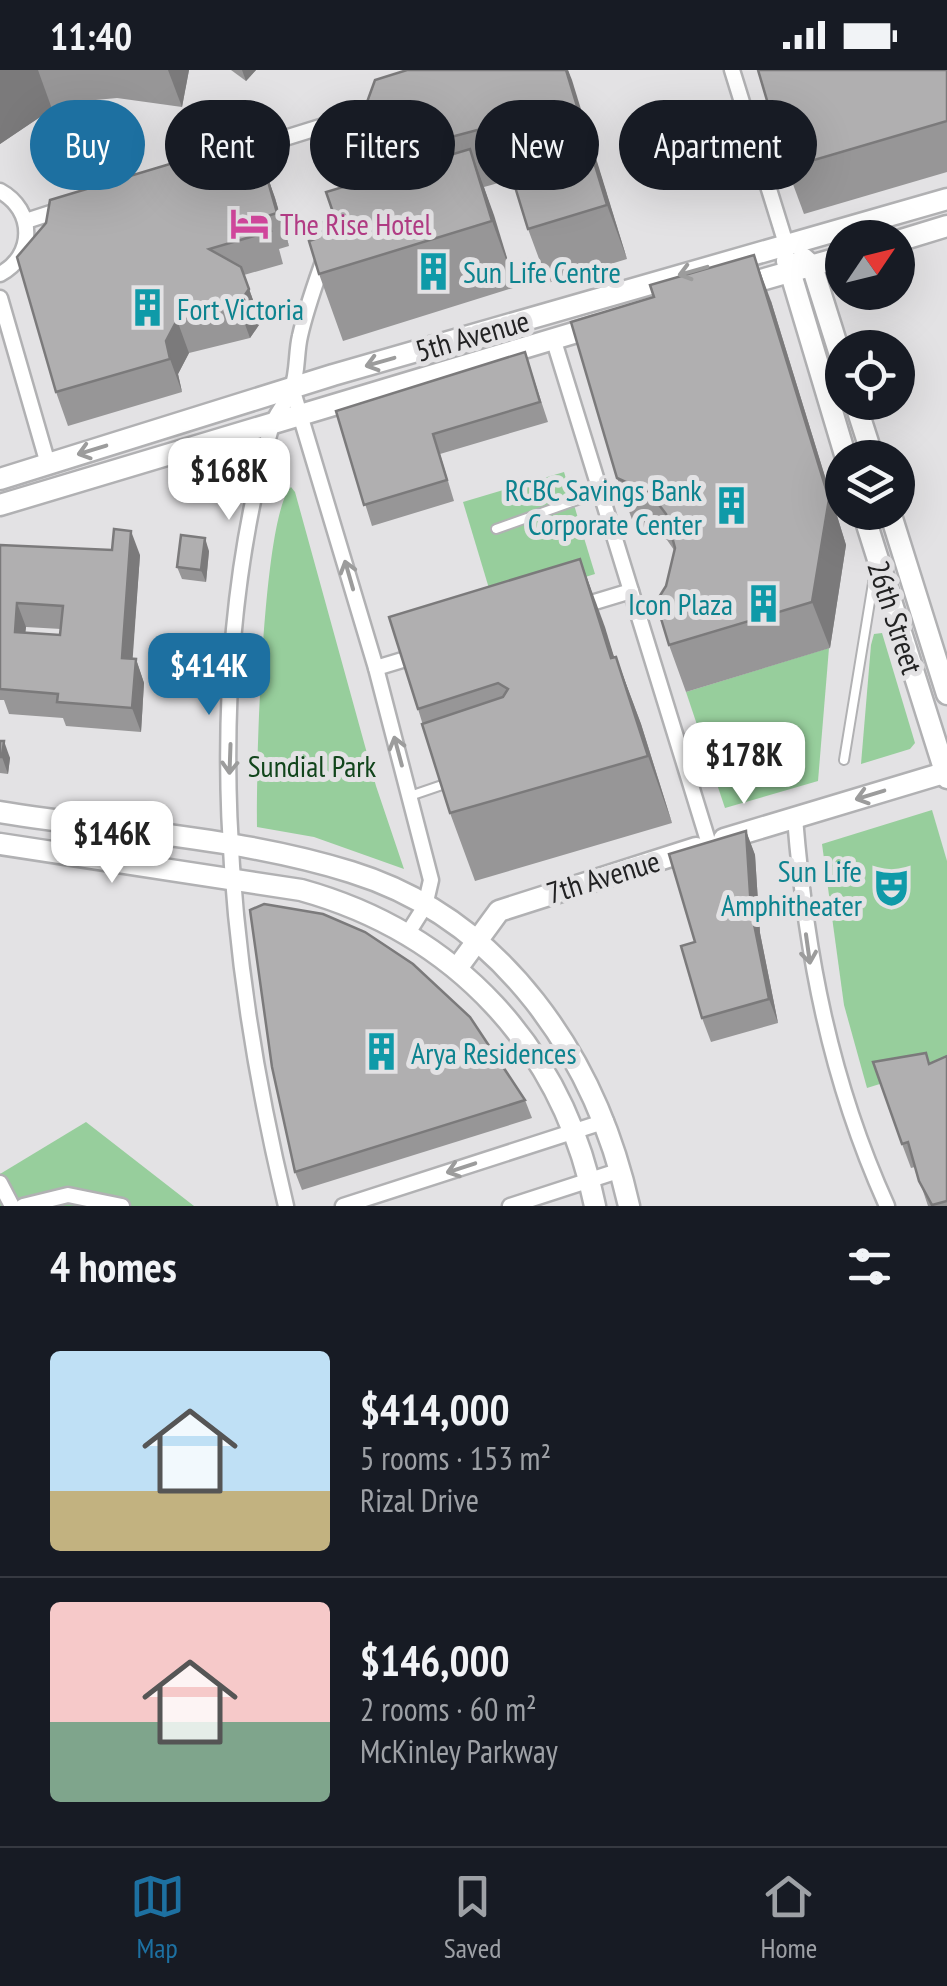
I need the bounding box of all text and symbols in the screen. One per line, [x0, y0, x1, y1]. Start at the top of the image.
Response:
text: 11:40 [50, 11, 132, 60]
chip: Buy [30, 100, 145, 190]
chip: Rent [165, 100, 290, 190]
chip: Filters [310, 100, 455, 190]
chip: New [475, 100, 599, 190]
chip: Apartment [619, 100, 817, 190]
hotel icon: The Rise Hotel [229, 202, 271, 244]
place label: The Rise Hotel [280, 204, 432, 243]
north arrow [825, 220, 915, 310]
map controls [825, 220, 915, 530]
building icon: Sun Life Centre [412, 250, 454, 292]
place label: Sun Life Centre [463, 252, 621, 291]
one-way arrow [677, 263, 709, 281]
building icon: Fort Victoria [126, 287, 168, 329]
place label: Fort Victoria [177, 289, 304, 328]
street label: 5th Avenue [411, 300, 533, 370]
button: locate [825, 330, 915, 420]
one-way arrow [365, 353, 397, 372]
pin: $168K [159, 438, 299, 523]
button: layers [825, 440, 915, 530]
one-way arrow [76, 443, 108, 461]
text: $168K [190, 449, 268, 491]
place label: RCBC Savings Bank Corporate Center [505, 470, 703, 543]
building icon: RCBC Savings Bank Corporate Center [711, 485, 753, 527]
street label: 26th Street [859, 555, 933, 679]
one-way arrow [339, 559, 357, 591]
building icon: Icon Plaza [742, 582, 784, 624]
place label: Icon Plaza [628, 584, 733, 623]
pin: $414K [139, 633, 279, 718]
text: $414K [170, 644, 248, 686]
pin: $178K [674, 722, 814, 807]
text: $178K [705, 733, 783, 775]
one-way arrow [388, 736, 407, 767]
one-way arrow [220, 743, 239, 775]
park label: Sundial Park [248, 746, 377, 785]
one-way arrow [855, 787, 886, 805]
pin: $146K [42, 801, 182, 886]
text: $146K [73, 812, 151, 854]
street label: 7th Avenue [542, 840, 664, 912]
place label: Sun Life Amphitheater [721, 851, 863, 924]
theatre icon: Sun Life Amphitheater [871, 866, 913, 908]
one-way arrow [800, 933, 818, 965]
building icon: Arya Residences [360, 1031, 402, 1073]
place label: Arya Residences [411, 1033, 577, 1072]
one-way arrow [446, 1160, 477, 1178]
text: 4 homes [50, 1239, 177, 1294]
icon: filters [842, 1239, 897, 1294]
text: $414,000 [360, 1382, 510, 1437]
icon: home [130, 1391, 250, 1511]
text: 5 rooms · 153 m² [360, 1437, 551, 1479]
text: Rizal Drive [360, 1479, 479, 1521]
text: $146,000 [360, 1633, 510, 1688]
icon: home [130, 1642, 250, 1762]
text: 2 rooms · 60 m² [360, 1688, 537, 1730]
text: McKinley Parkway [360, 1730, 558, 1772]
tab: Map [130, 1869, 185, 1966]
tab: Saved [444, 1869, 501, 1966]
tab: Home [761, 1869, 817, 1966]

